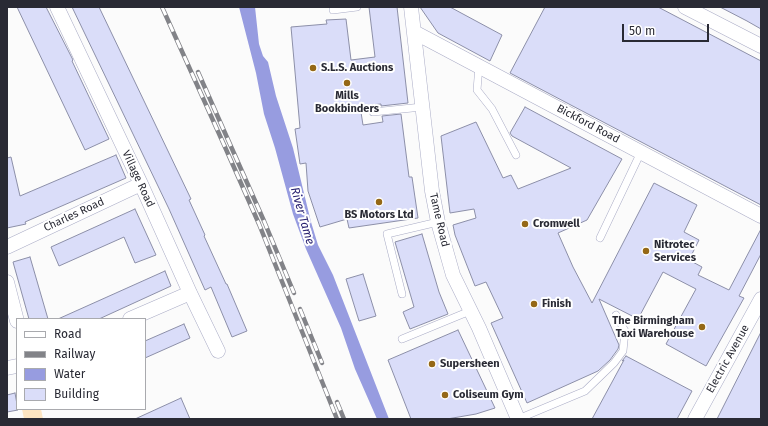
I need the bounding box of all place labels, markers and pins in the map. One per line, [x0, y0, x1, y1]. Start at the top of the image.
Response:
place label: S.L.S. Auctions [321, 61, 393, 75]
marker: S.L.S. Auctions [308, 63, 318, 73]
marker: Mills Bookbinders [342, 78, 352, 88]
place label: Mills Bookbinders [315, 89, 379, 115]
marker: BS Motors Ltd [374, 197, 384, 207]
place label: BS Motors Ltd [344, 208, 414, 222]
place label: Cromwell [533, 217, 580, 231]
marker: Cromwell [520, 219, 530, 229]
place label: Nitrotec Services [654, 238, 696, 264]
marker: Nitrotec Services [641, 246, 651, 256]
place label: Finish [542, 297, 571, 311]
marker: Finish [529, 299, 539, 309]
place label: The Birmingham Taxi Warehouse [612, 314, 694, 340]
marker: The Birmingham Taxi Warehouse [697, 322, 707, 332]
place label: Supersheen [440, 357, 500, 371]
marker: Supersheen [427, 359, 437, 369]
place label: Coliseum Gym [453, 388, 524, 402]
marker: Coliseum Gym [440, 390, 450, 400]

